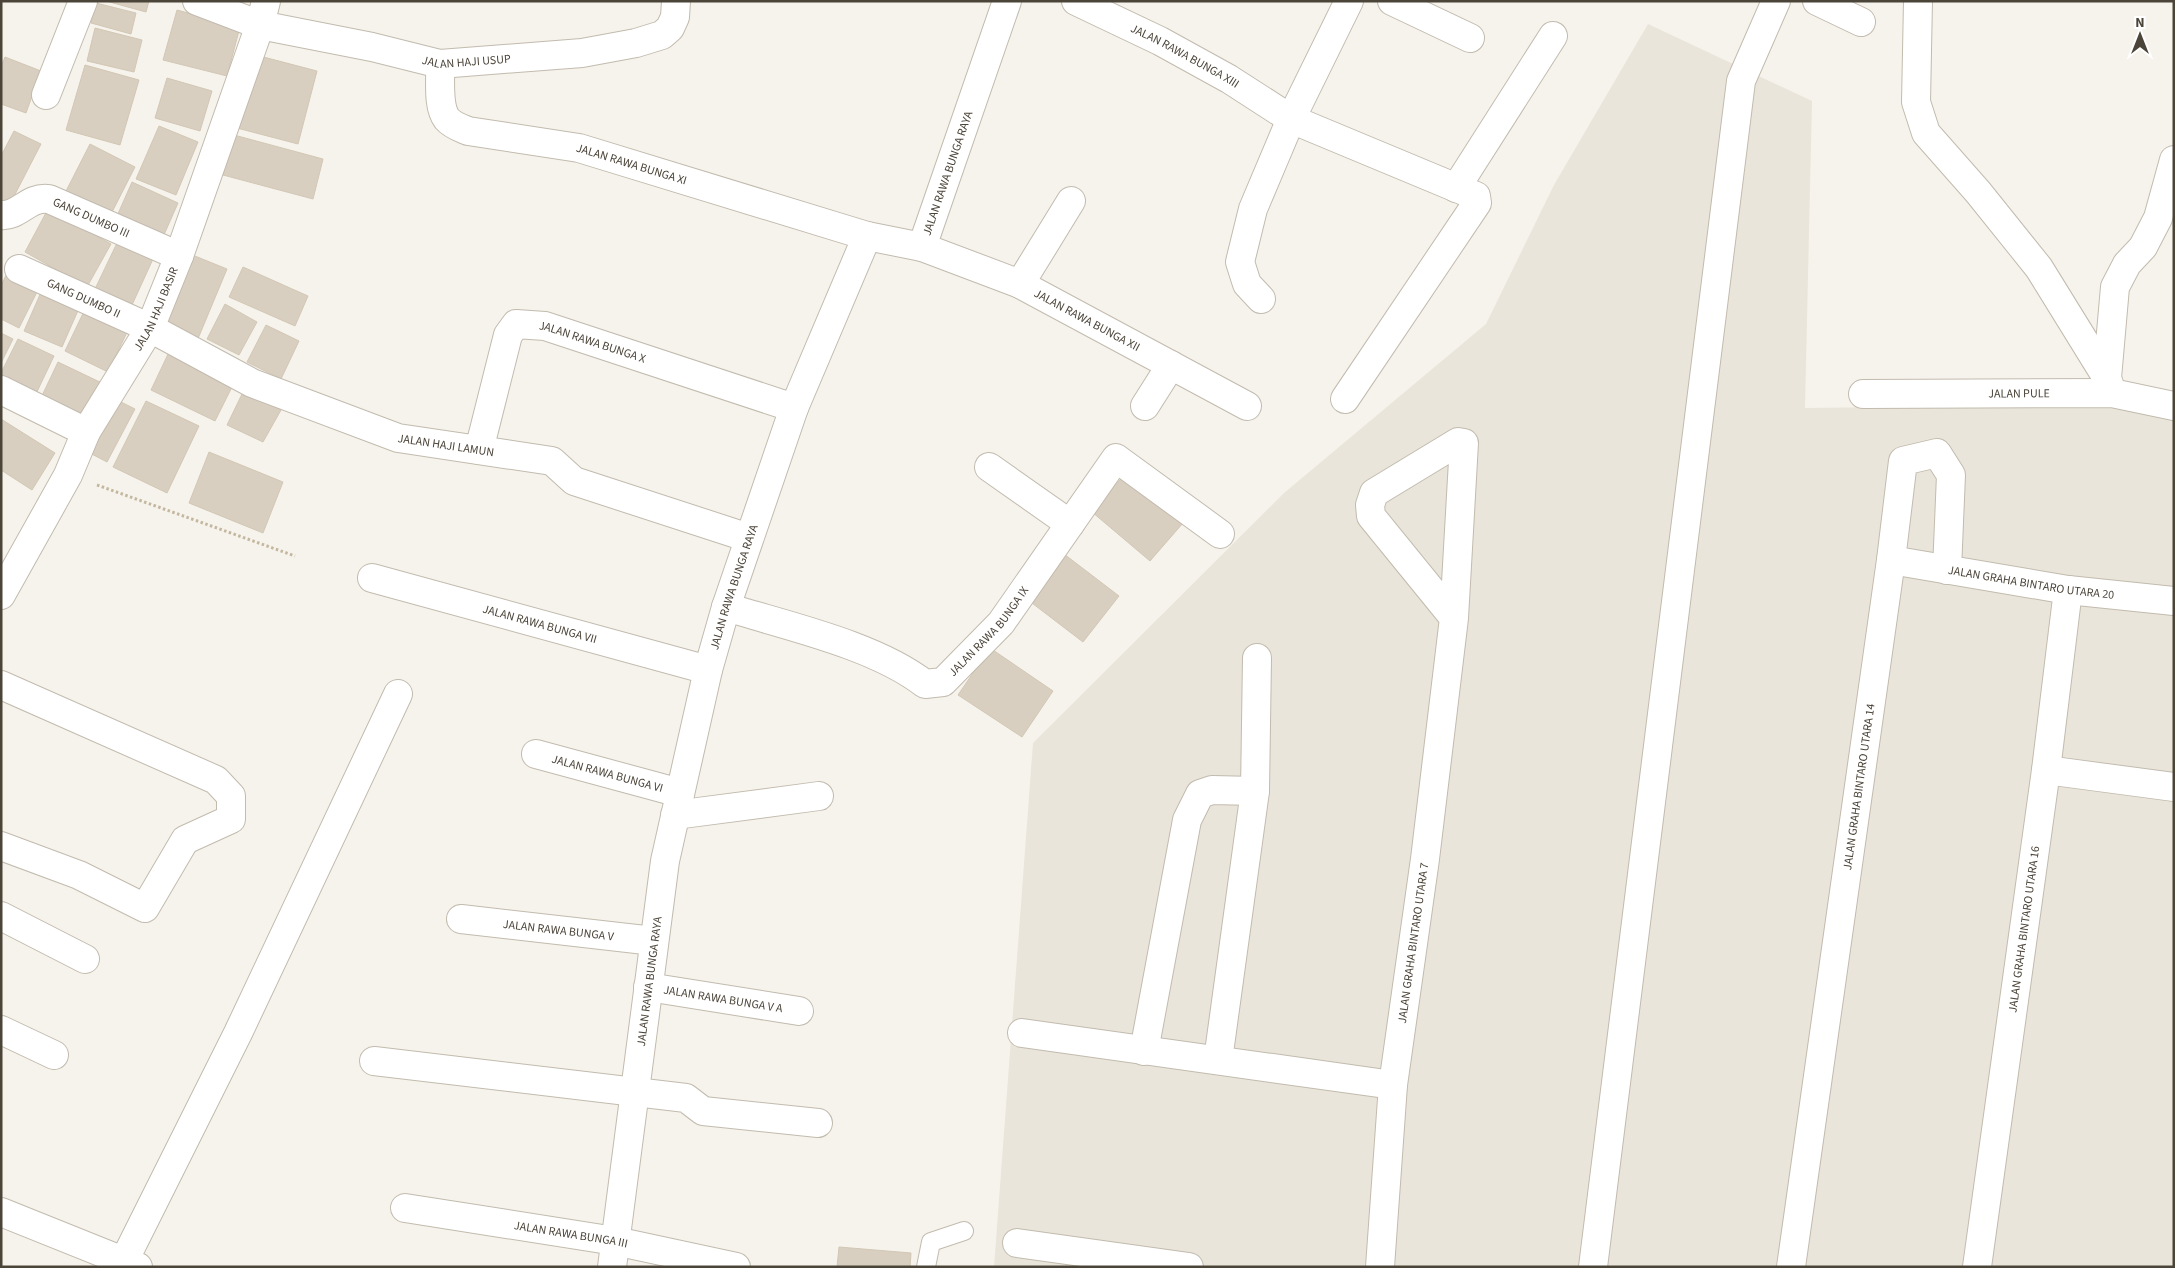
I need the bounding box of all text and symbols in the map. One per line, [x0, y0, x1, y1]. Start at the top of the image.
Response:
north arrow [2115, 10, 2165, 60]
text: N [2135, 13, 2145, 33]
street label: JALAN RAWA BUNGA XIII [1128, 20, 1243, 92]
street label: JALAN HAJI USUP [420, 50, 512, 72]
street label: JALAN RAWA BUNGA RAYA [918, 108, 977, 238]
street label: JALAN RAWA BUNGA XI [574, 139, 689, 189]
street label: GANG DUMBO III [50, 193, 132, 242]
street label: JALAN HAJI BASIR [129, 264, 182, 354]
street label: GANG DUMBO II [44, 274, 123, 322]
street label: JALAN RAWA BUNGA XII [1031, 285, 1143, 355]
street label: JALAN RAWA BUNGA X [538, 317, 648, 367]
street label: JALAN PULE [1988, 385, 2050, 402]
street label: JALAN HAJI LAMUN [397, 430, 495, 461]
street label: JALAN RAWA BUNGA RAYA [706, 522, 762, 652]
street label: JALAN GRAHA BINTARO UTARA 20 [1947, 561, 2115, 603]
street label: JALAN RAWA BUNGA IX [945, 583, 1033, 680]
street label: JALAN RAWA BUNGA VII [481, 600, 599, 648]
street label: JALAN GRAHA BINTARO UTARA 14 [1839, 702, 1879, 871]
street label: JALAN RAWA BUNGA VI [550, 750, 665, 797]
street label: JALAN GRAHA BINTARO UTARA 16 [2004, 845, 2044, 1014]
street label: JALAN GRAHA BINTARO UTARA 7 [1393, 861, 1433, 1024]
street label: JALAN RAWA BUNGA V [502, 915, 616, 945]
street label: JALAN RAWA BUNGA RAYA [632, 915, 666, 1047]
street label: JALAN RAWA BUNGA V A [662, 981, 784, 1017]
street label: JALAN RAWA BUNGA III [513, 1217, 629, 1252]

